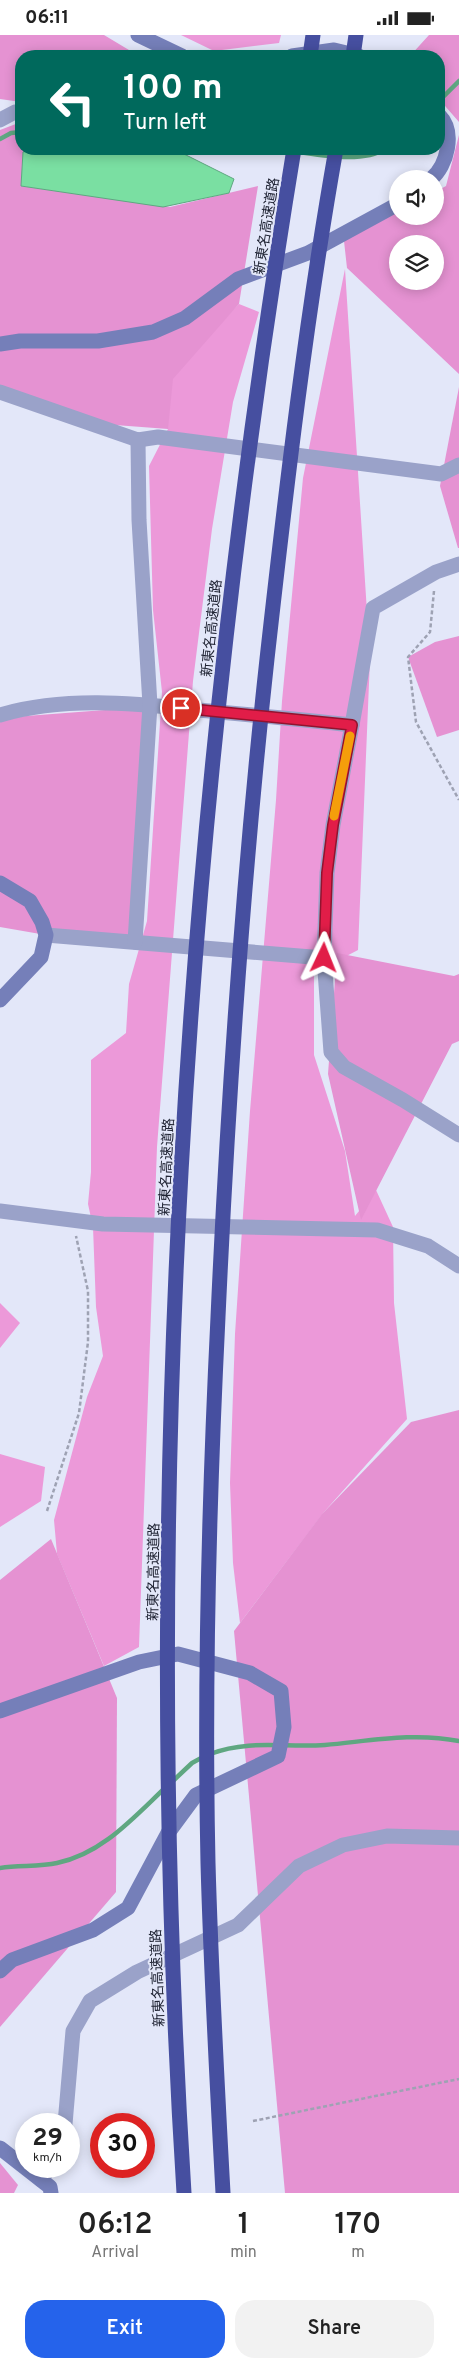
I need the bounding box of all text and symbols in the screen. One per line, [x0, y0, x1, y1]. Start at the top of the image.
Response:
text: 06:11 [25, 6, 69, 30]
text: 100 m [123, 67, 223, 111]
icon: left [40, 70, 105, 135]
text: Turn left [123, 110, 206, 137]
map controls [389, 170, 444, 290]
button: sound [389, 170, 444, 225]
street label: 新東名高速道路 [251, 177, 284, 276]
button: layers [389, 235, 444, 290]
street label: 新東名高速道路 [199, 579, 226, 678]
pin [160, 687, 202, 729]
icon: arrive [167, 694, 195, 722]
position arrow [297, 931, 349, 983]
street label: 新東名高速道路 [156, 1118, 179, 1216]
street label: 新東名高速道路 [145, 1523, 164, 1621]
street label: 新東名高速道路 [148, 1929, 169, 2027]
speed limit sign: 30 [90, 2113, 155, 2178]
text: 29 [32, 2123, 63, 2155]
text: km/h [33, 2150, 62, 2166]
text: 06:12 [78, 2207, 153, 2244]
text: 1 [238, 2207, 249, 2244]
text: 170 [334, 2207, 381, 2244]
text: Arrival [91, 2243, 139, 2263]
text: min [230, 2243, 257, 2263]
text: m [351, 2243, 365, 2263]
button: Exit [25, 2300, 225, 2358]
button: Share [235, 2300, 434, 2358]

